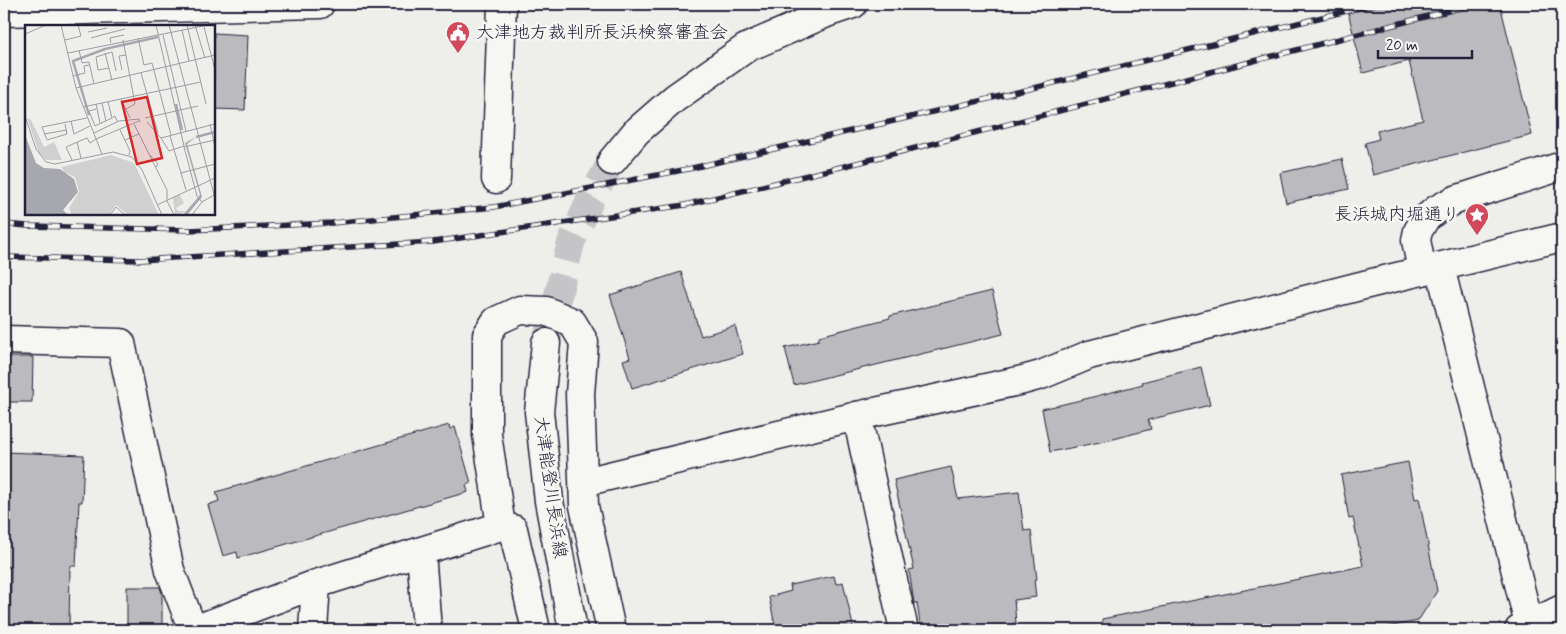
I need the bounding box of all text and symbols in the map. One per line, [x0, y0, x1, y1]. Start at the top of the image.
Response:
public building icon: 大津地方裁判所長浜検察審査会 [445, 20, 471, 54]
place label: 大津地方裁判所長浜検察審査会 [476, 21, 728, 45]
inset map [25, 25, 215, 215]
scale bar [1378, 28, 1472, 60]
text: 20 m [1386, 36, 1418, 56]
place icon: 長浜城内堀通り [1464, 202, 1490, 236]
place label: 長浜城内堀通り [1334, 203, 1460, 227]
street label: 大津能登川長浜線 [528, 414, 572, 560]

